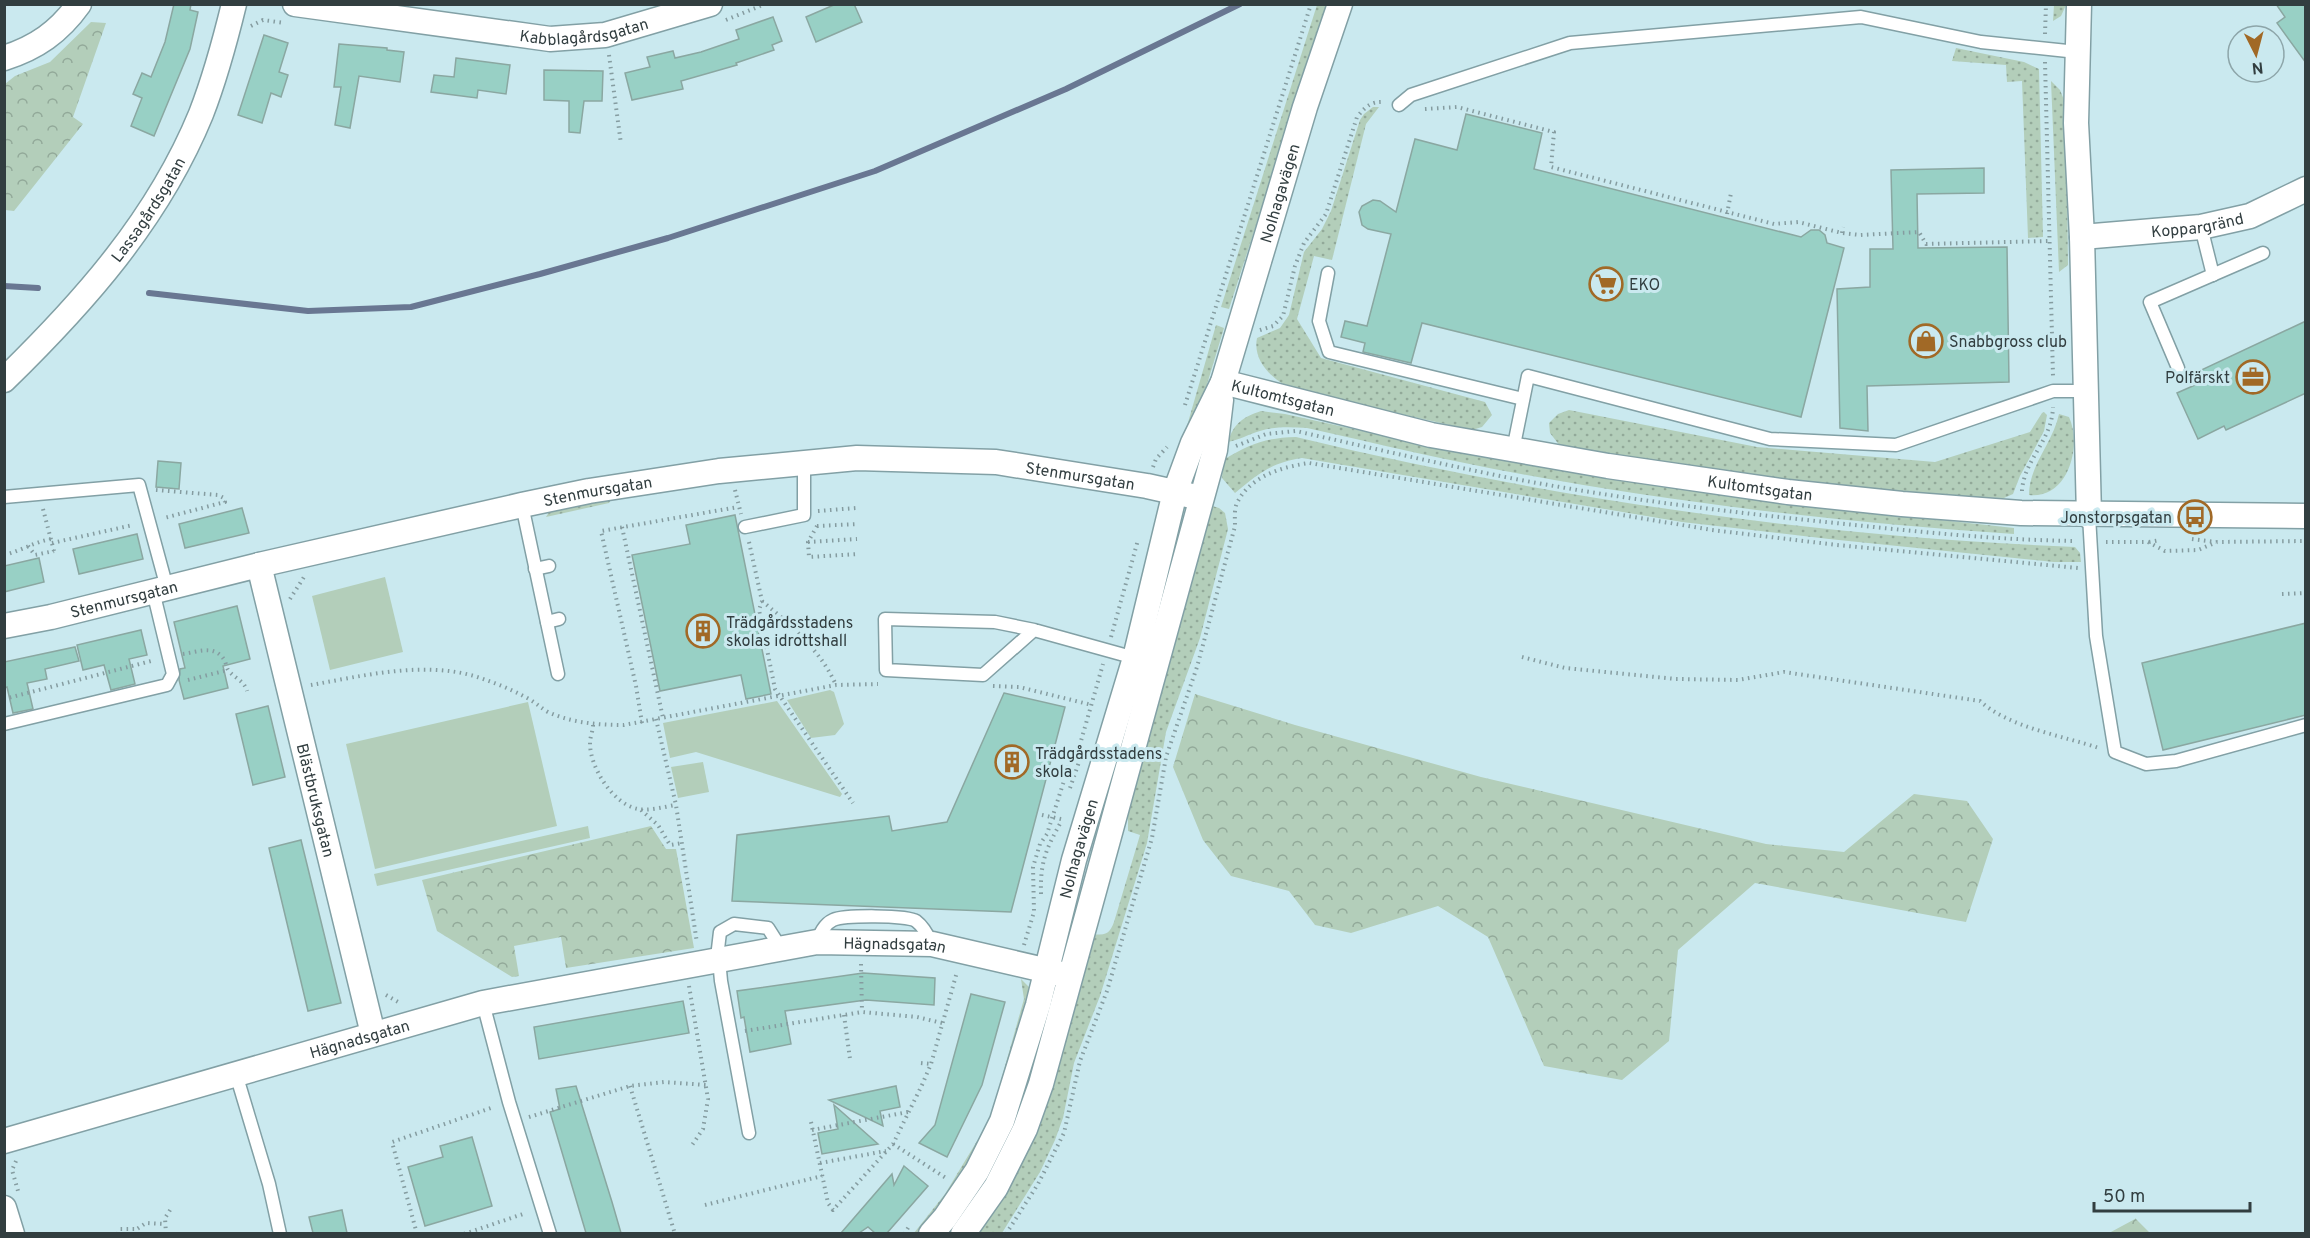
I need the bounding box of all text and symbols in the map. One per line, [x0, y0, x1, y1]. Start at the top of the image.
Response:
street label: Kabblagårdsgatan [518, 15, 651, 51]
north arrow [2226, 24, 2286, 84]
text: N [2251, 56, 2264, 77]
street label: Nolhagavägen [1257, 141, 1306, 246]
street label: Lassagårdsgatan [108, 154, 191, 267]
street label: Koppargränd [2150, 210, 2246, 243]
supermarket icon: EKO [1588, 266, 1624, 302]
place label: EKO [1629, 276, 1660, 296]
shop icon: Snabbgross club [1908, 323, 1944, 359]
place label: Snabbgross club [1949, 333, 2067, 353]
office icon: Polfärskt [2235, 359, 2271, 395]
place label: Polfärskt [2165, 369, 2230, 389]
street label: Kultomtsgatan [1229, 376, 1336, 422]
street label: Stenmursgatan [1024, 459, 1136, 496]
street label: Kultomtsgatan [1706, 472, 1813, 507]
street label: Stenmursgatan [542, 473, 654, 512]
bus stop icon: Jonstorpsgatan [2177, 499, 2213, 535]
place label: Jonstorpsgatan [2060, 509, 2172, 529]
street label: Stenmursgatan [68, 578, 180, 624]
building icon: Trädgårdsstadens skolas idrottshall [685, 613, 721, 649]
place label: Trädgårdsstadens skolas idrottshall [726, 614, 853, 652]
street label: Blästbruksgatan [291, 742, 338, 860]
building icon: Trädgårdsstadens skola [994, 744, 1030, 780]
place label: Trädgårdsstadens skola [1035, 745, 1162, 783]
street label: Nolhagavägen [1057, 797, 1104, 901]
street label: Hägnadsgatan [843, 934, 948, 959]
street label: Hägnadsgatan [308, 1017, 412, 1064]
scale bar [2094, 1175, 2250, 1213]
text: 50 m [2103, 1186, 2145, 1209]

